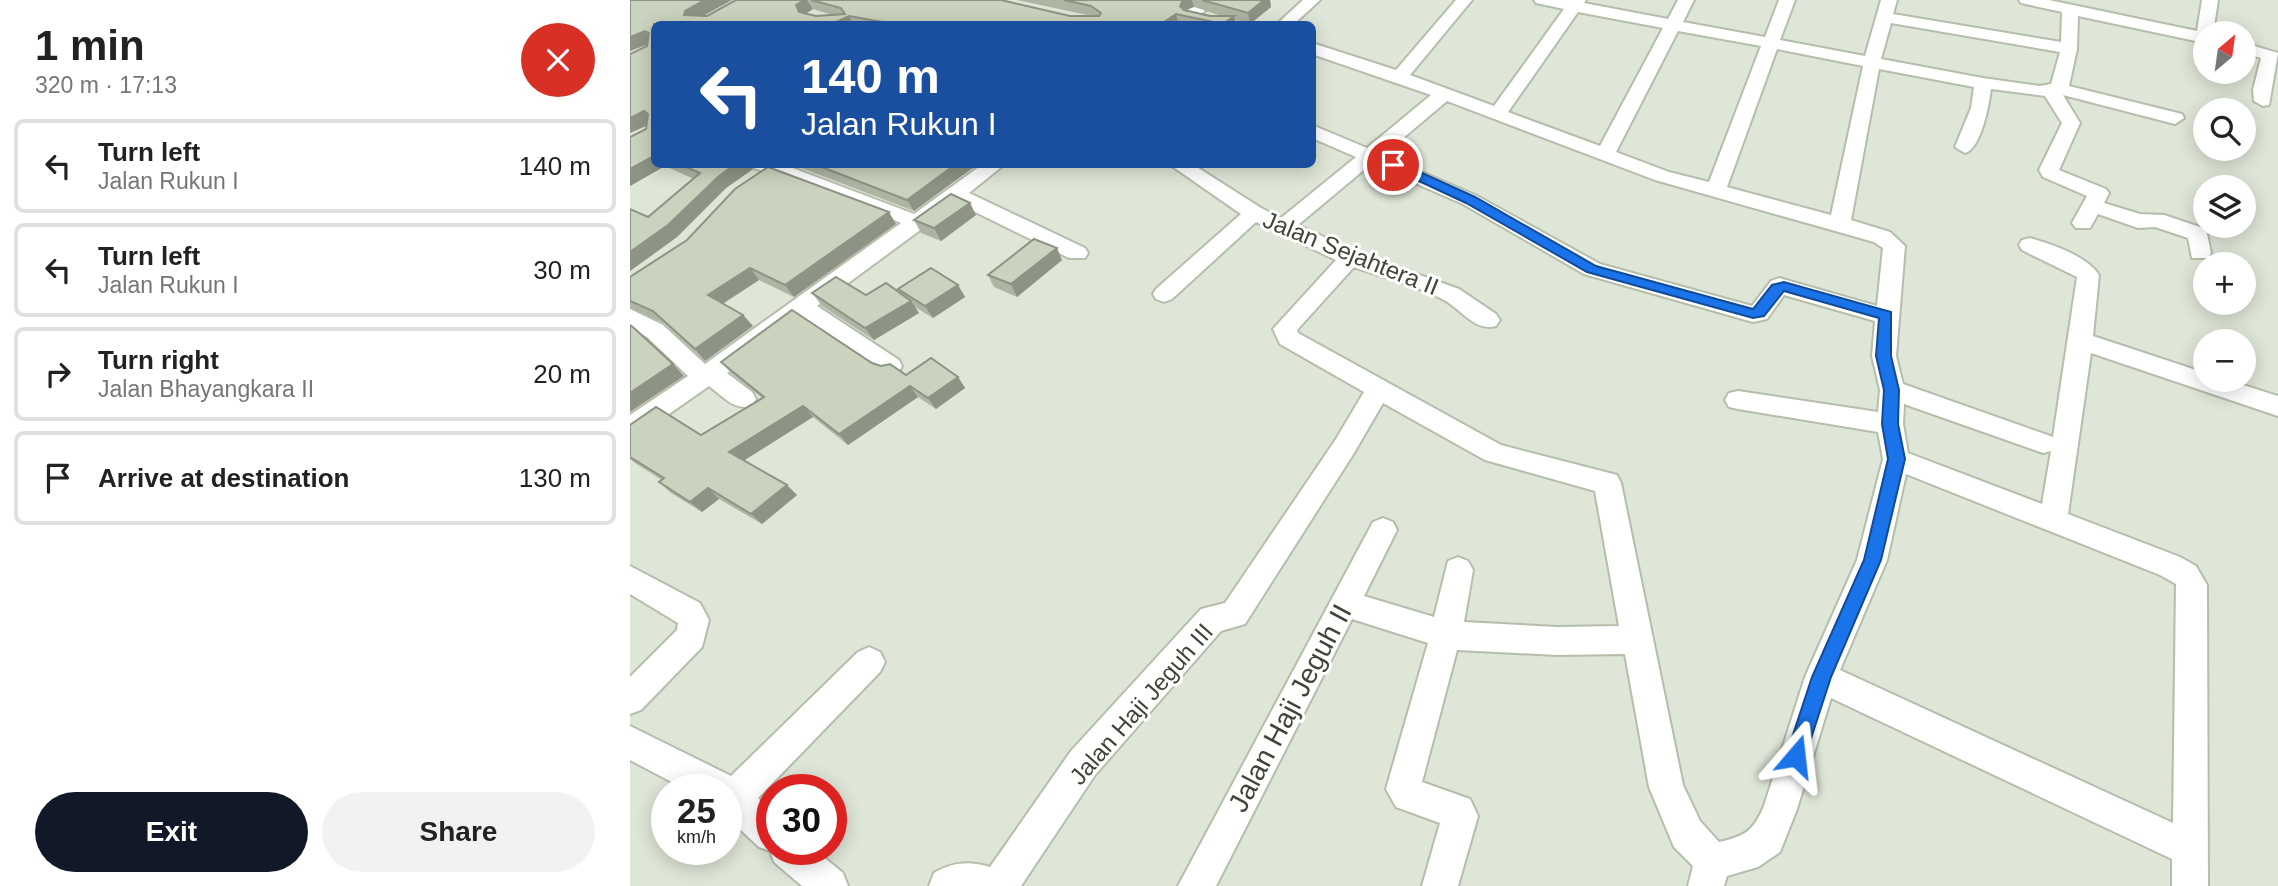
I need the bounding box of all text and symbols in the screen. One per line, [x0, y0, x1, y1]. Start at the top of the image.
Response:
north arrow [2193, 21, 2256, 84]
map controls [2193, 21, 2256, 392]
text: 1 min [35, 22, 145, 69]
button: close [521, 23, 595, 97]
icon: left [686, 49, 777, 140]
text: 140 m [801, 49, 940, 103]
text: 320 m · 17:13 [35, 72, 177, 98]
button: search [2193, 98, 2256, 161]
text: Jalan Rukun I [801, 106, 997, 142]
pin [1363, 135, 1423, 195]
text: Turn left [98, 137, 200, 167]
icon: arrive [1374, 146, 1412, 184]
icon: left [39, 147, 77, 185]
text: 140 m [519, 151, 591, 181]
text: Jalan Rukun I [98, 168, 239, 194]
button: layers [2193, 175, 2256, 238]
street label: Jalan Sejahtera II [1259, 205, 1443, 301]
text: Turn left [98, 241, 200, 271]
icon: left [39, 251, 77, 289]
button: + [2193, 252, 2256, 315]
text: 30 m [533, 255, 591, 285]
text: Jalan Rukun I [98, 272, 239, 298]
button: − [2193, 329, 2256, 392]
text: Turn right [98, 345, 219, 375]
icon: right [39, 355, 77, 393]
text: 20 m [533, 359, 591, 389]
text: Jalan Bhayangkara II [98, 376, 314, 402]
icon: arrive [39, 459, 77, 497]
text: Arrive at destination [98, 463, 349, 493]
text: 130 m [519, 463, 591, 493]
street label: Jalan Haji Jeguh II [1222, 599, 1358, 817]
street label: Jalan Haji Jeguh III [1064, 618, 1218, 790]
position arrow [1759, 719, 1833, 793]
speed limit sign: 30 [756, 774, 847, 865]
text: 25 [677, 791, 716, 830]
button: Exit [35, 792, 308, 872]
button: Share [322, 792, 595, 872]
text: km/h [677, 827, 716, 847]

